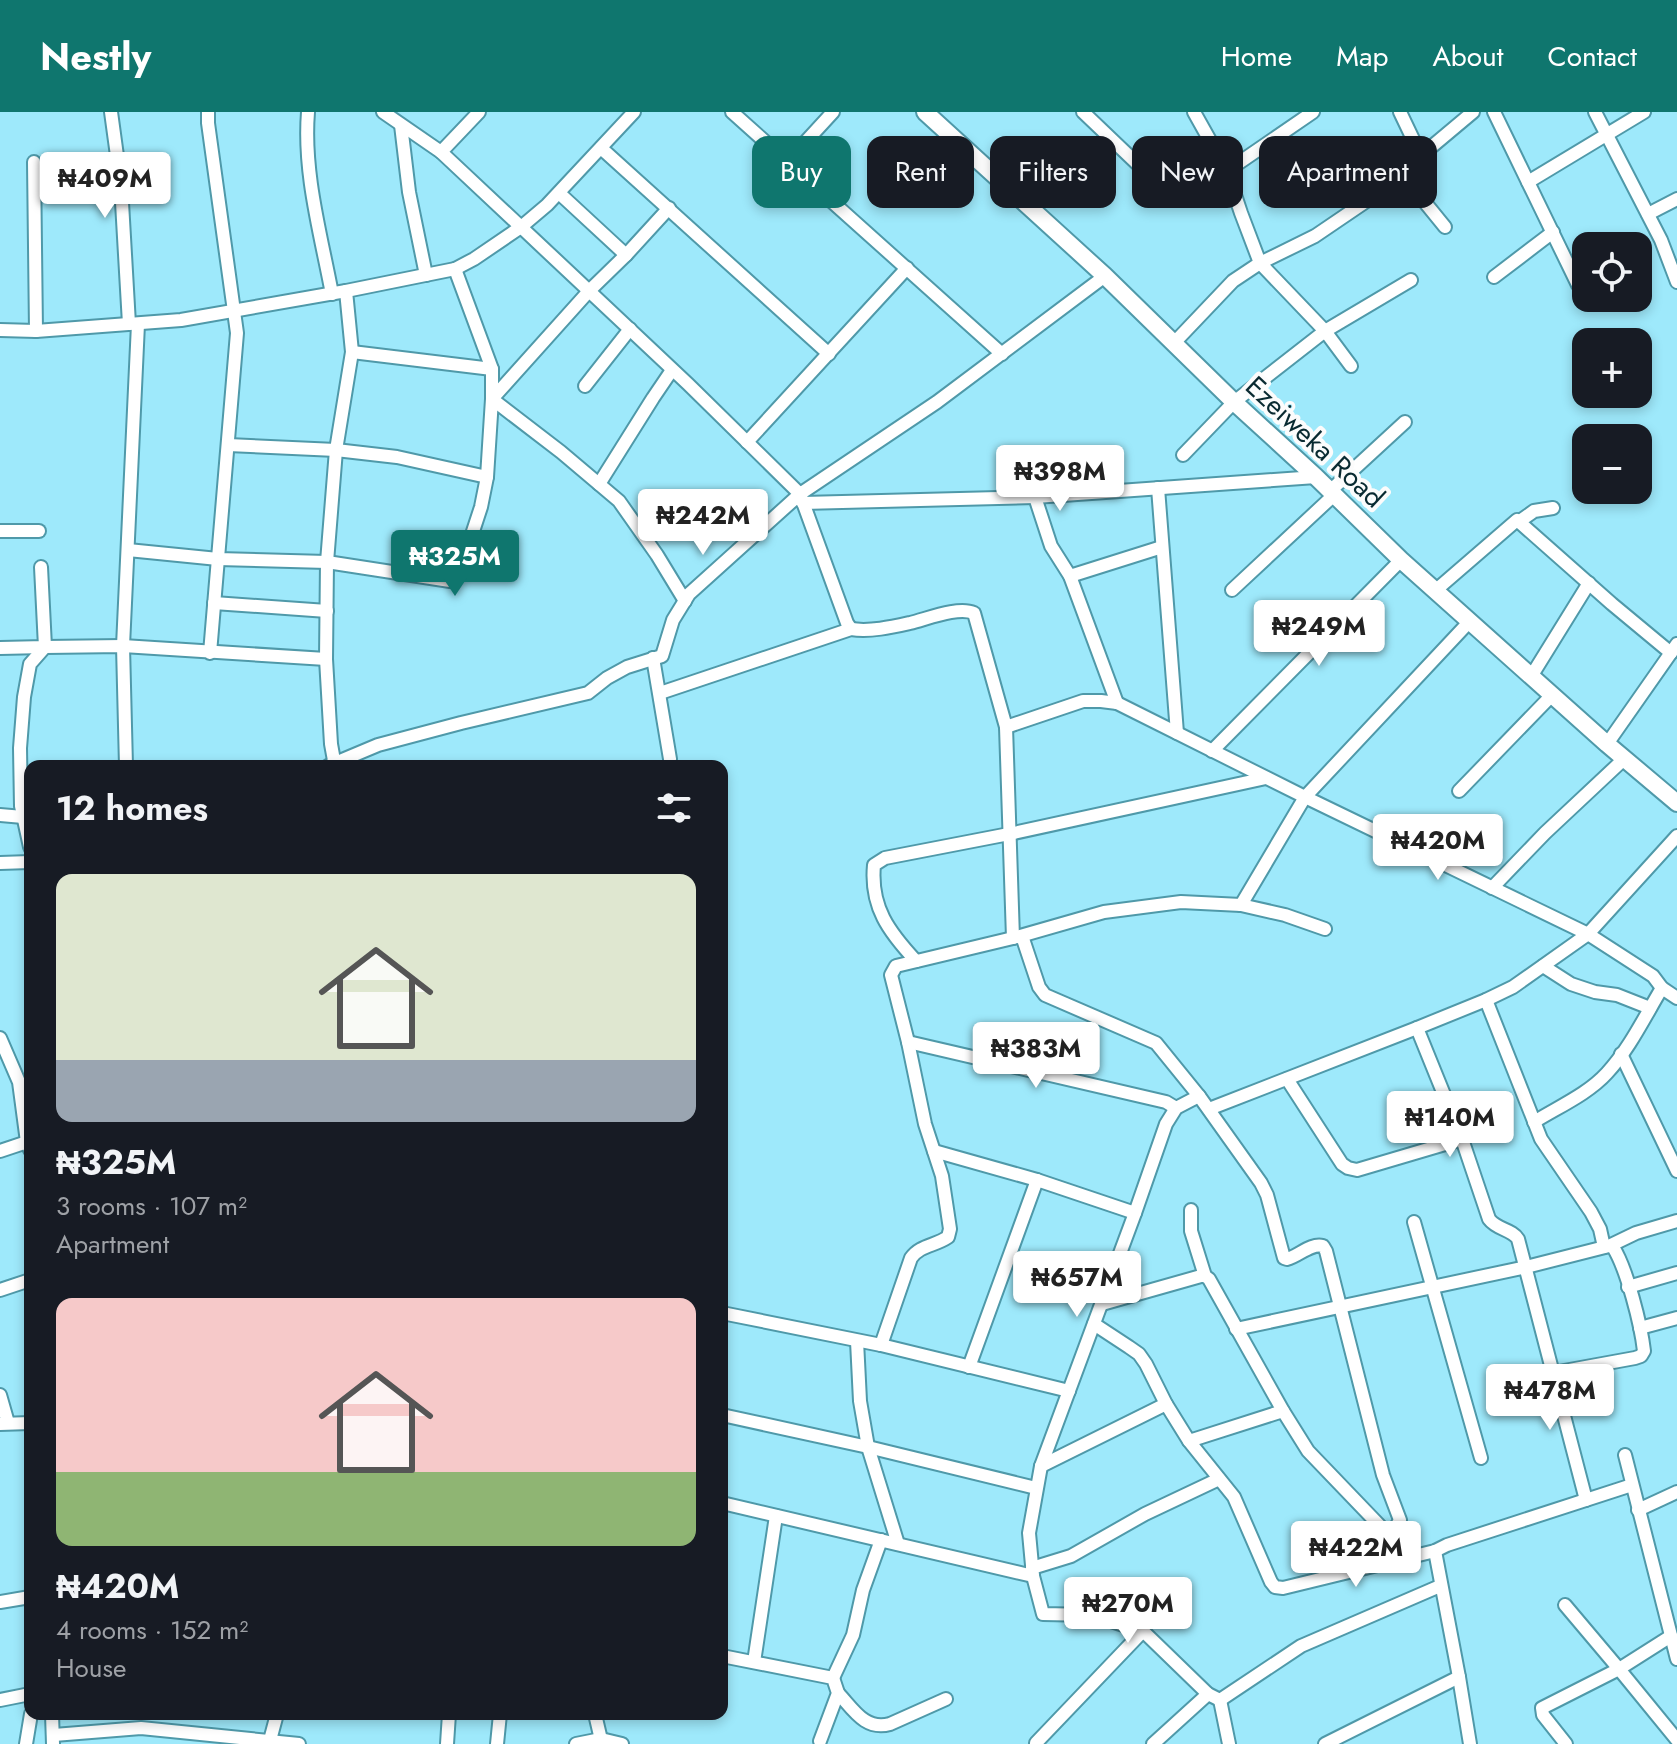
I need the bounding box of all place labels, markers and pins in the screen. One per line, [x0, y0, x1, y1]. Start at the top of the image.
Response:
pin: ₦409M [49, 152, 161, 220]
pin: ₦398M [1004, 445, 1116, 513]
pin: ₦242M [647, 489, 759, 557]
pin: ₦325M [399, 530, 511, 598]
pin: ₦249M [1263, 600, 1375, 668]
pin: ₦420M [1382, 814, 1494, 882]
pin: ₦383M [980, 1022, 1092, 1090]
pin: ₦140M [1394, 1091, 1506, 1159]
pin: ₦657M [1021, 1251, 1133, 1319]
pin: ₦478M [1494, 1364, 1606, 1432]
pin: ₦422M [1300, 1521, 1412, 1589]
pin: ₦270M [1072, 1577, 1184, 1645]

